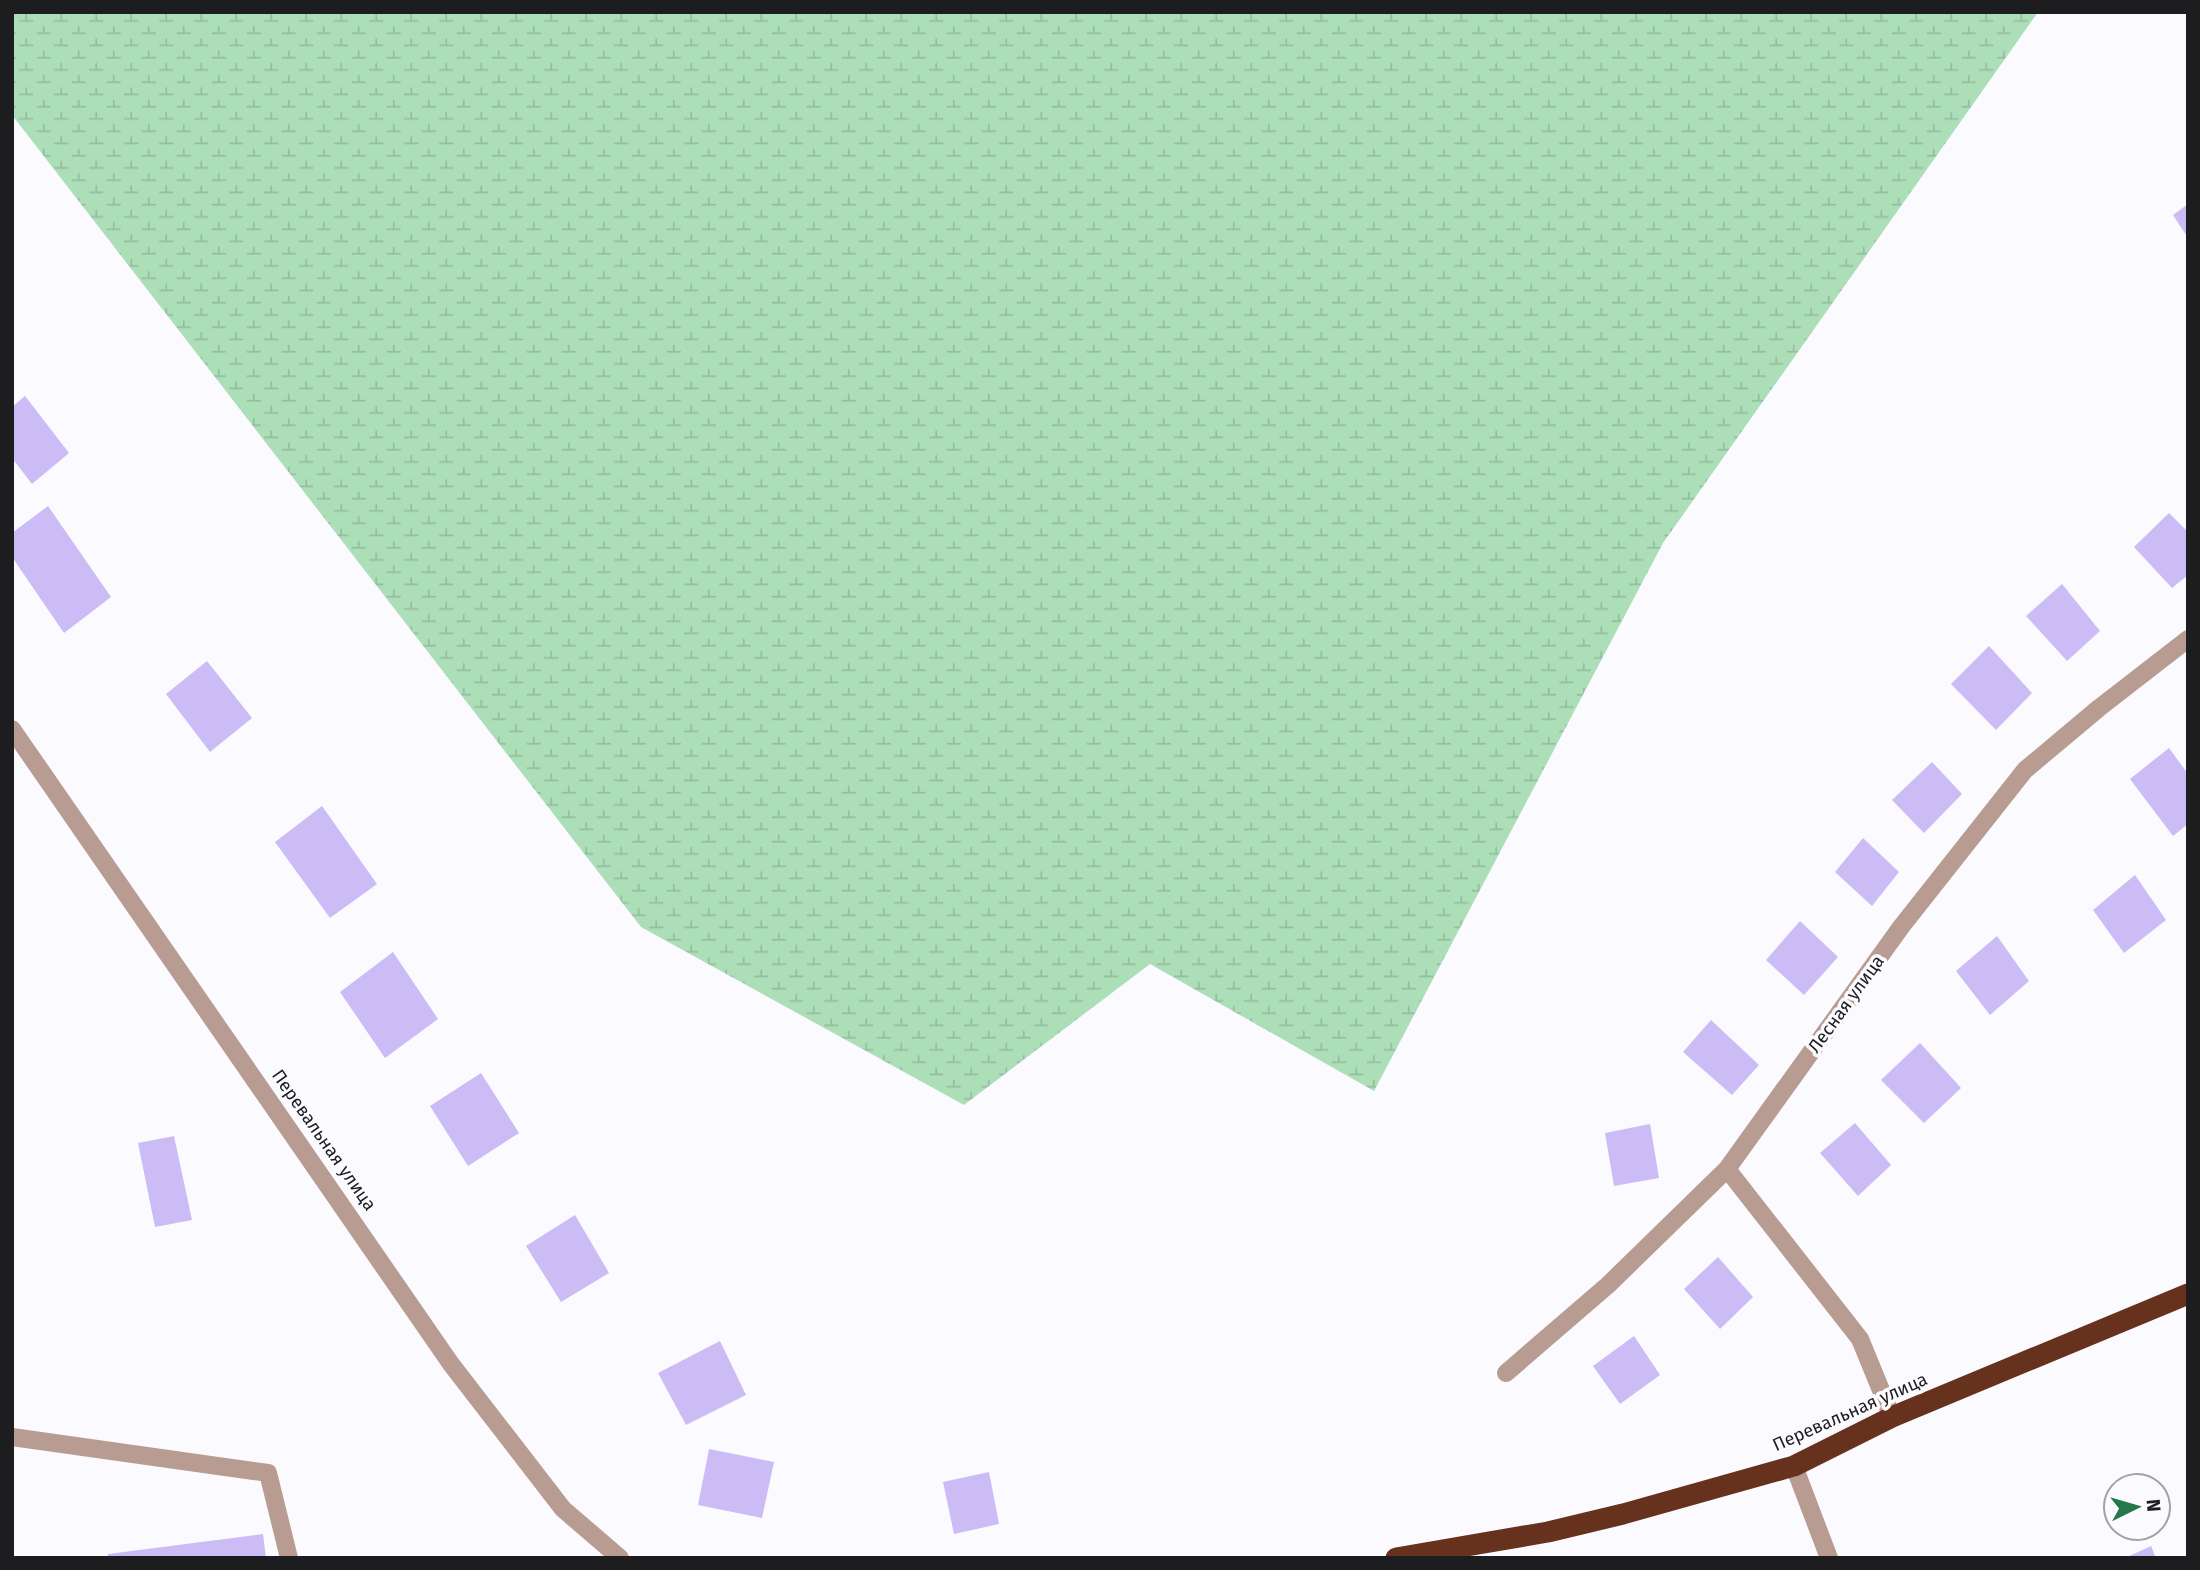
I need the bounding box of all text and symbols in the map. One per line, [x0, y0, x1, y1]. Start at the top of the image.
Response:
street label: Лесная улица [1803, 951, 1889, 1057]
street label: Перевальная улица [267, 1065, 381, 1215]
street label: Перевальная улица [1769, 1368, 1931, 1456]
north arrow [2102, 1472, 2172, 1542]
text: N [2141, 1498, 2165, 1513]

